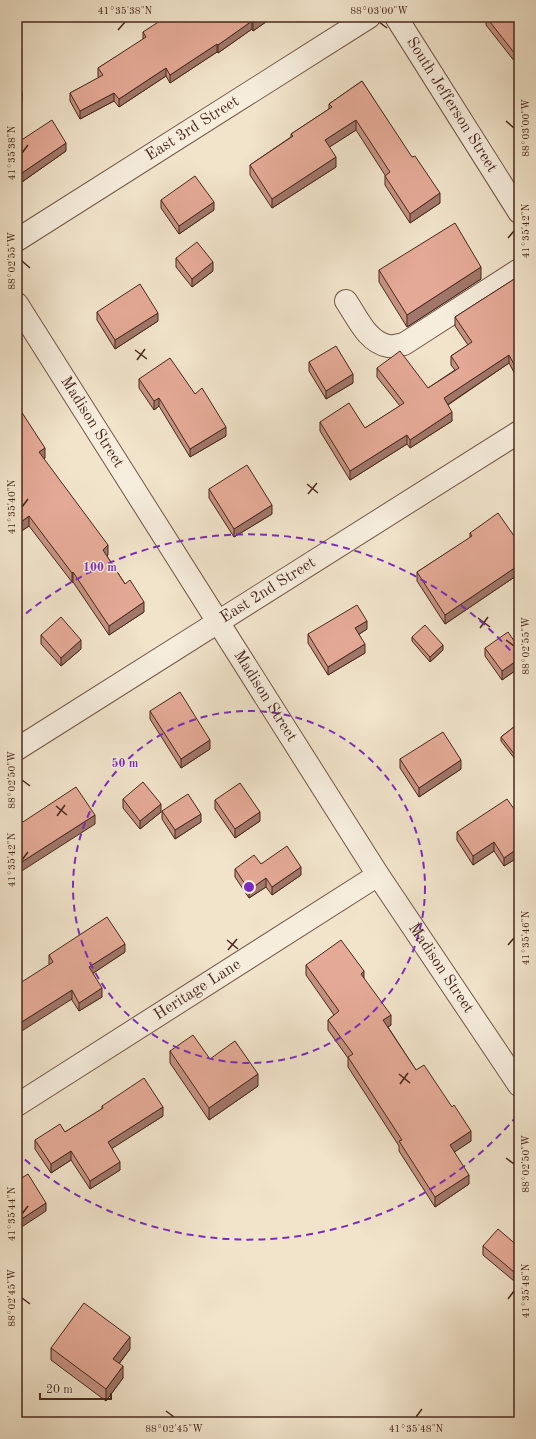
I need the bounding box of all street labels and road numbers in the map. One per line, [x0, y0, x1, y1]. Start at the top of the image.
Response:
street label: South Jefferson Street [403, 35, 500, 176]
street label: East 3rd Street [143, 93, 243, 164]
street label: Madison Street [57, 374, 127, 471]
street label: East 2nd Street [218, 554, 319, 626]
street label: Madison Street [230, 648, 300, 745]
street label: Madison Street [405, 921, 477, 1017]
street label: Heritage Lane [151, 957, 244, 1024]

